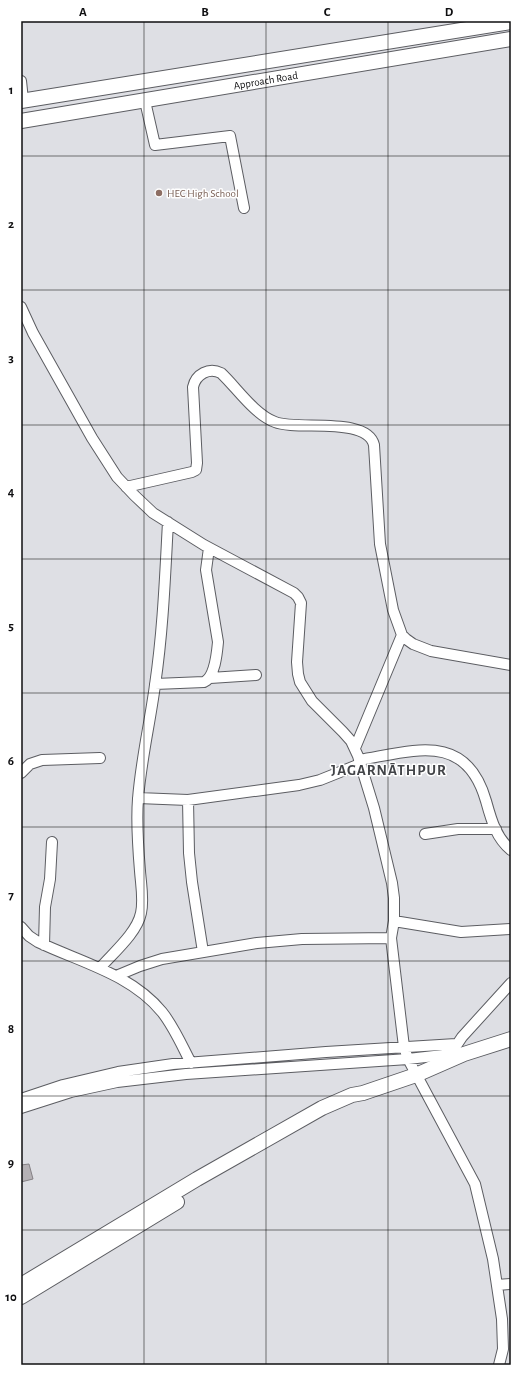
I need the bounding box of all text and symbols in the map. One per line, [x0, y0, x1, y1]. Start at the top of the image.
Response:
text: A [79, 6, 87, 19]
text: B [201, 6, 209, 19]
text: C [324, 6, 331, 19]
text: D [445, 6, 454, 19]
street label: Approach Road [233, 70, 299, 91]
text: 1 [9, 84, 13, 97]
marker: HEC High School [154, 188, 164, 198]
place label: HEC High School [167, 188, 239, 199]
text: 2 [8, 218, 14, 231]
text: 3 [8, 352, 14, 365]
text: 4 [8, 486, 15, 499]
text: 5 [8, 620, 14, 633]
text: 6 [8, 755, 14, 768]
district label: JAGARNĀTHPUR [331, 762, 447, 778]
text: 7 [8, 889, 14, 902]
text: 8 [8, 1023, 14, 1036]
text: 9 [8, 1157, 14, 1170]
text: 10 [5, 1291, 17, 1304]

